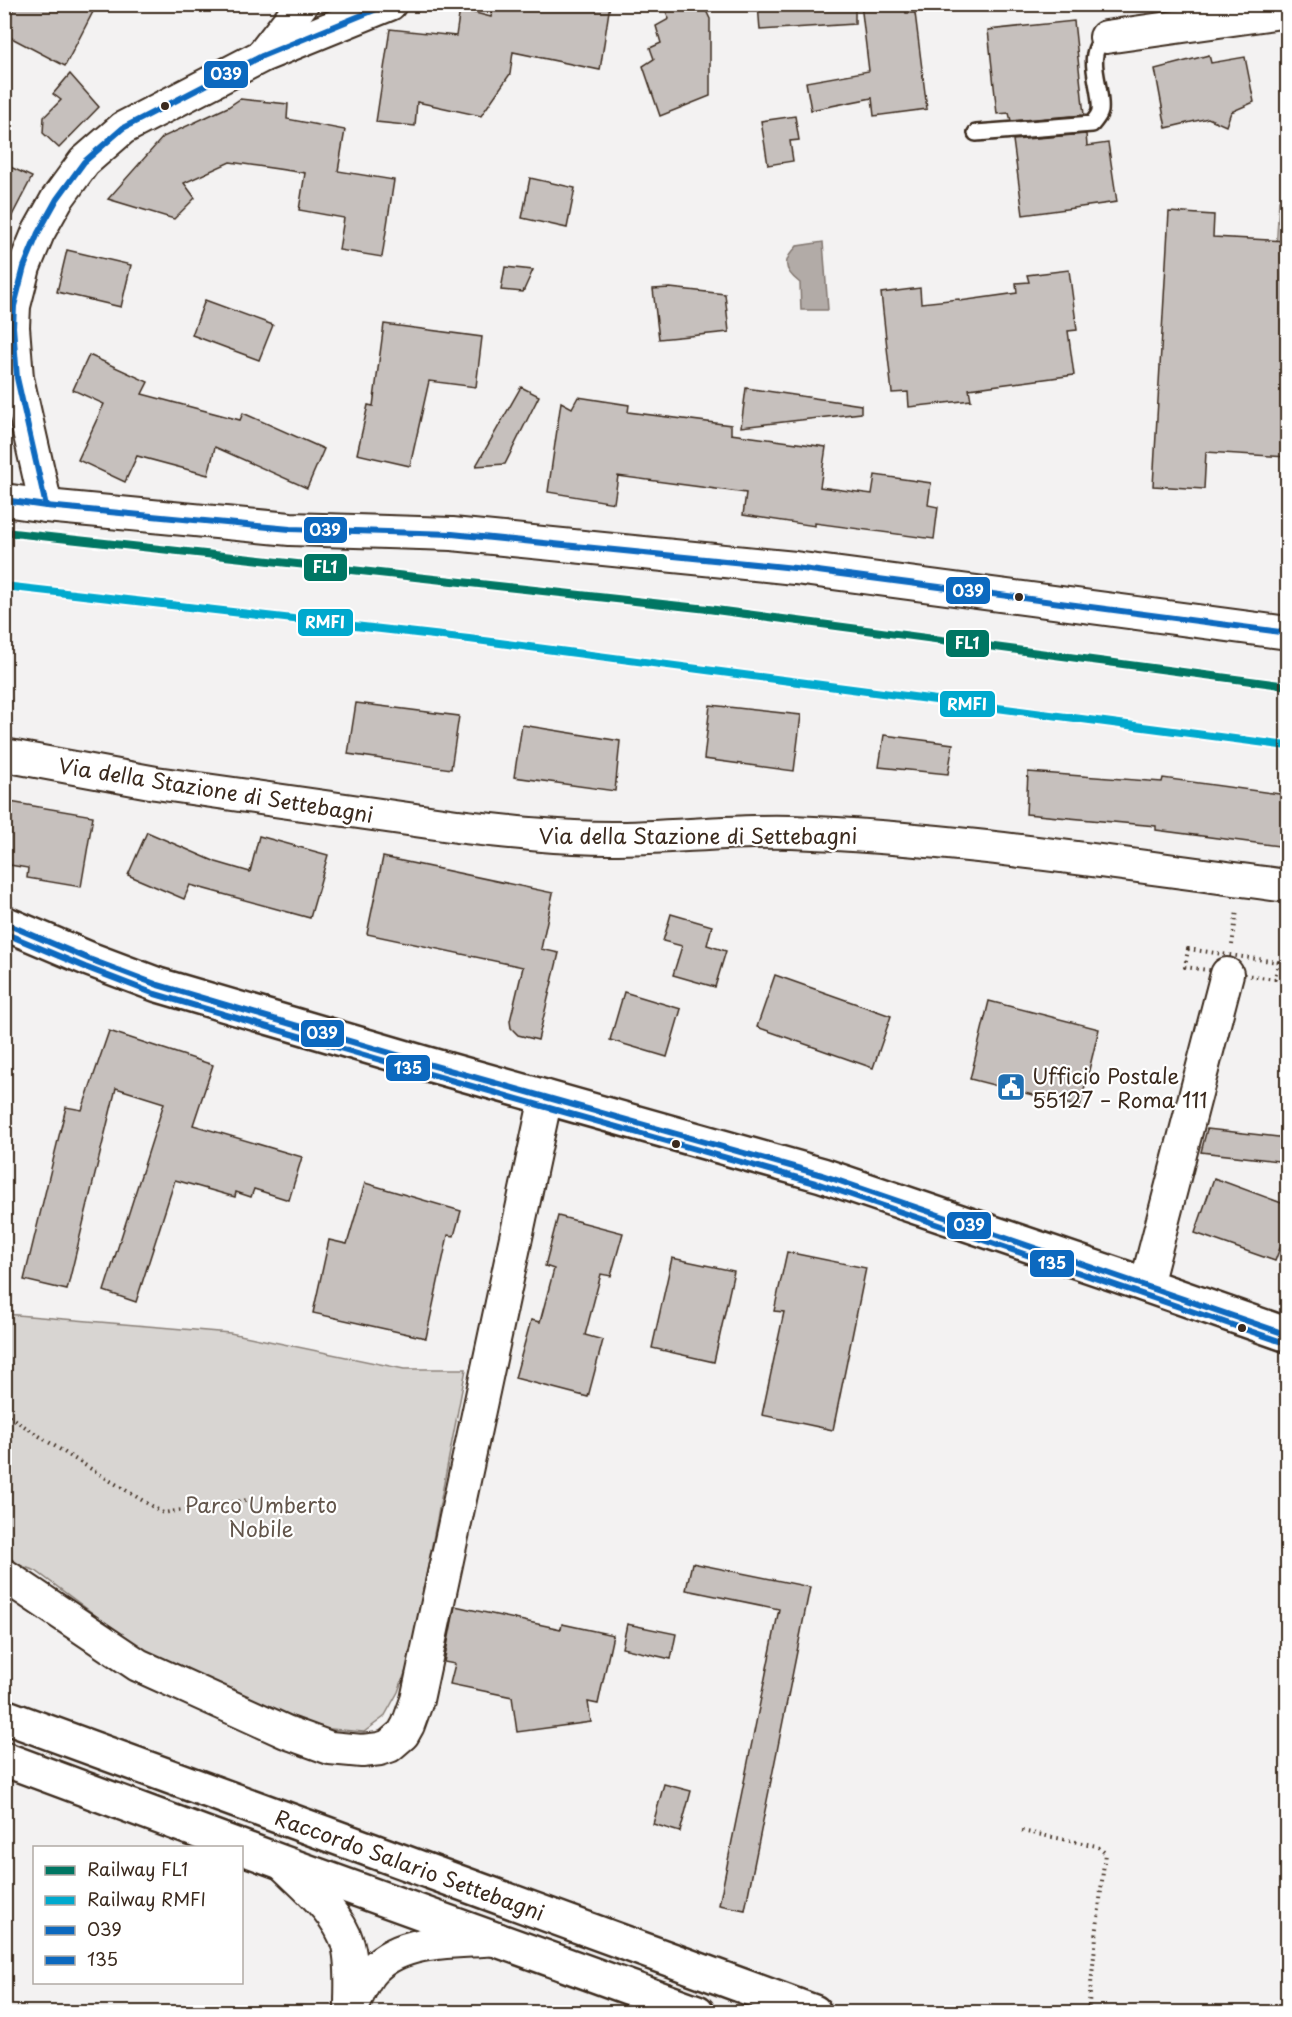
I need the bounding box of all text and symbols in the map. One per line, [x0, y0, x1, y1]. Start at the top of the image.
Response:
line badge: 039 [203, 60, 249, 89]
text: 039 [210, 61, 242, 85]
unlabelled marker [159, 100, 171, 112]
line badge: 039 [303, 516, 348, 544]
text: 039 [309, 517, 341, 541]
line badge: FL1 [303, 553, 348, 582]
text: FL1 [313, 554, 337, 578]
line badge: 039 [945, 576, 991, 605]
text: 039 [952, 578, 984, 602]
unlabelled marker [1013, 591, 1025, 603]
line badge: RMFI [297, 608, 354, 637]
text: RMFI [305, 609, 345, 633]
line badge: FL1 [945, 629, 990, 658]
text: FL1 [955, 630, 979, 654]
line badge: RMFI [939, 690, 996, 718]
text: RMFI [947, 691, 987, 715]
street label: Via della Stazione di Settebagni [56, 748, 376, 830]
street label: Via della Stazione di Settebagni [539, 819, 857, 851]
line badge: 039 [300, 1019, 345, 1048]
text: 039 [306, 1020, 338, 1044]
line badge: 135 [385, 1054, 431, 1082]
text: 135 [394, 1055, 422, 1079]
place label: Ufficio Postale 55127 – Roma 111 [1032, 1059, 1207, 1115]
public building icon: Ufficio Postale 55127 – Roma 111 [995, 1071, 1027, 1103]
unlabelled marker [670, 1138, 682, 1150]
line badge: 039 [946, 1211, 992, 1240]
text: 039 [953, 1212, 985, 1236]
line badge: 135 [1029, 1249, 1075, 1278]
text: 135 [1038, 1250, 1066, 1274]
unlabelled marker [1236, 1322, 1248, 1334]
park label: Parco Umberto Nobile [185, 1488, 337, 1544]
street label: Raccordo Salario Settebagni [271, 1800, 549, 1928]
legend [33, 1846, 243, 1984]
text: Railway FL1 [87, 1855, 188, 1882]
text: Railway RMFI [87, 1885, 206, 1912]
text: 039 [87, 1915, 122, 1942]
text: 135 [87, 1945, 118, 1972]

